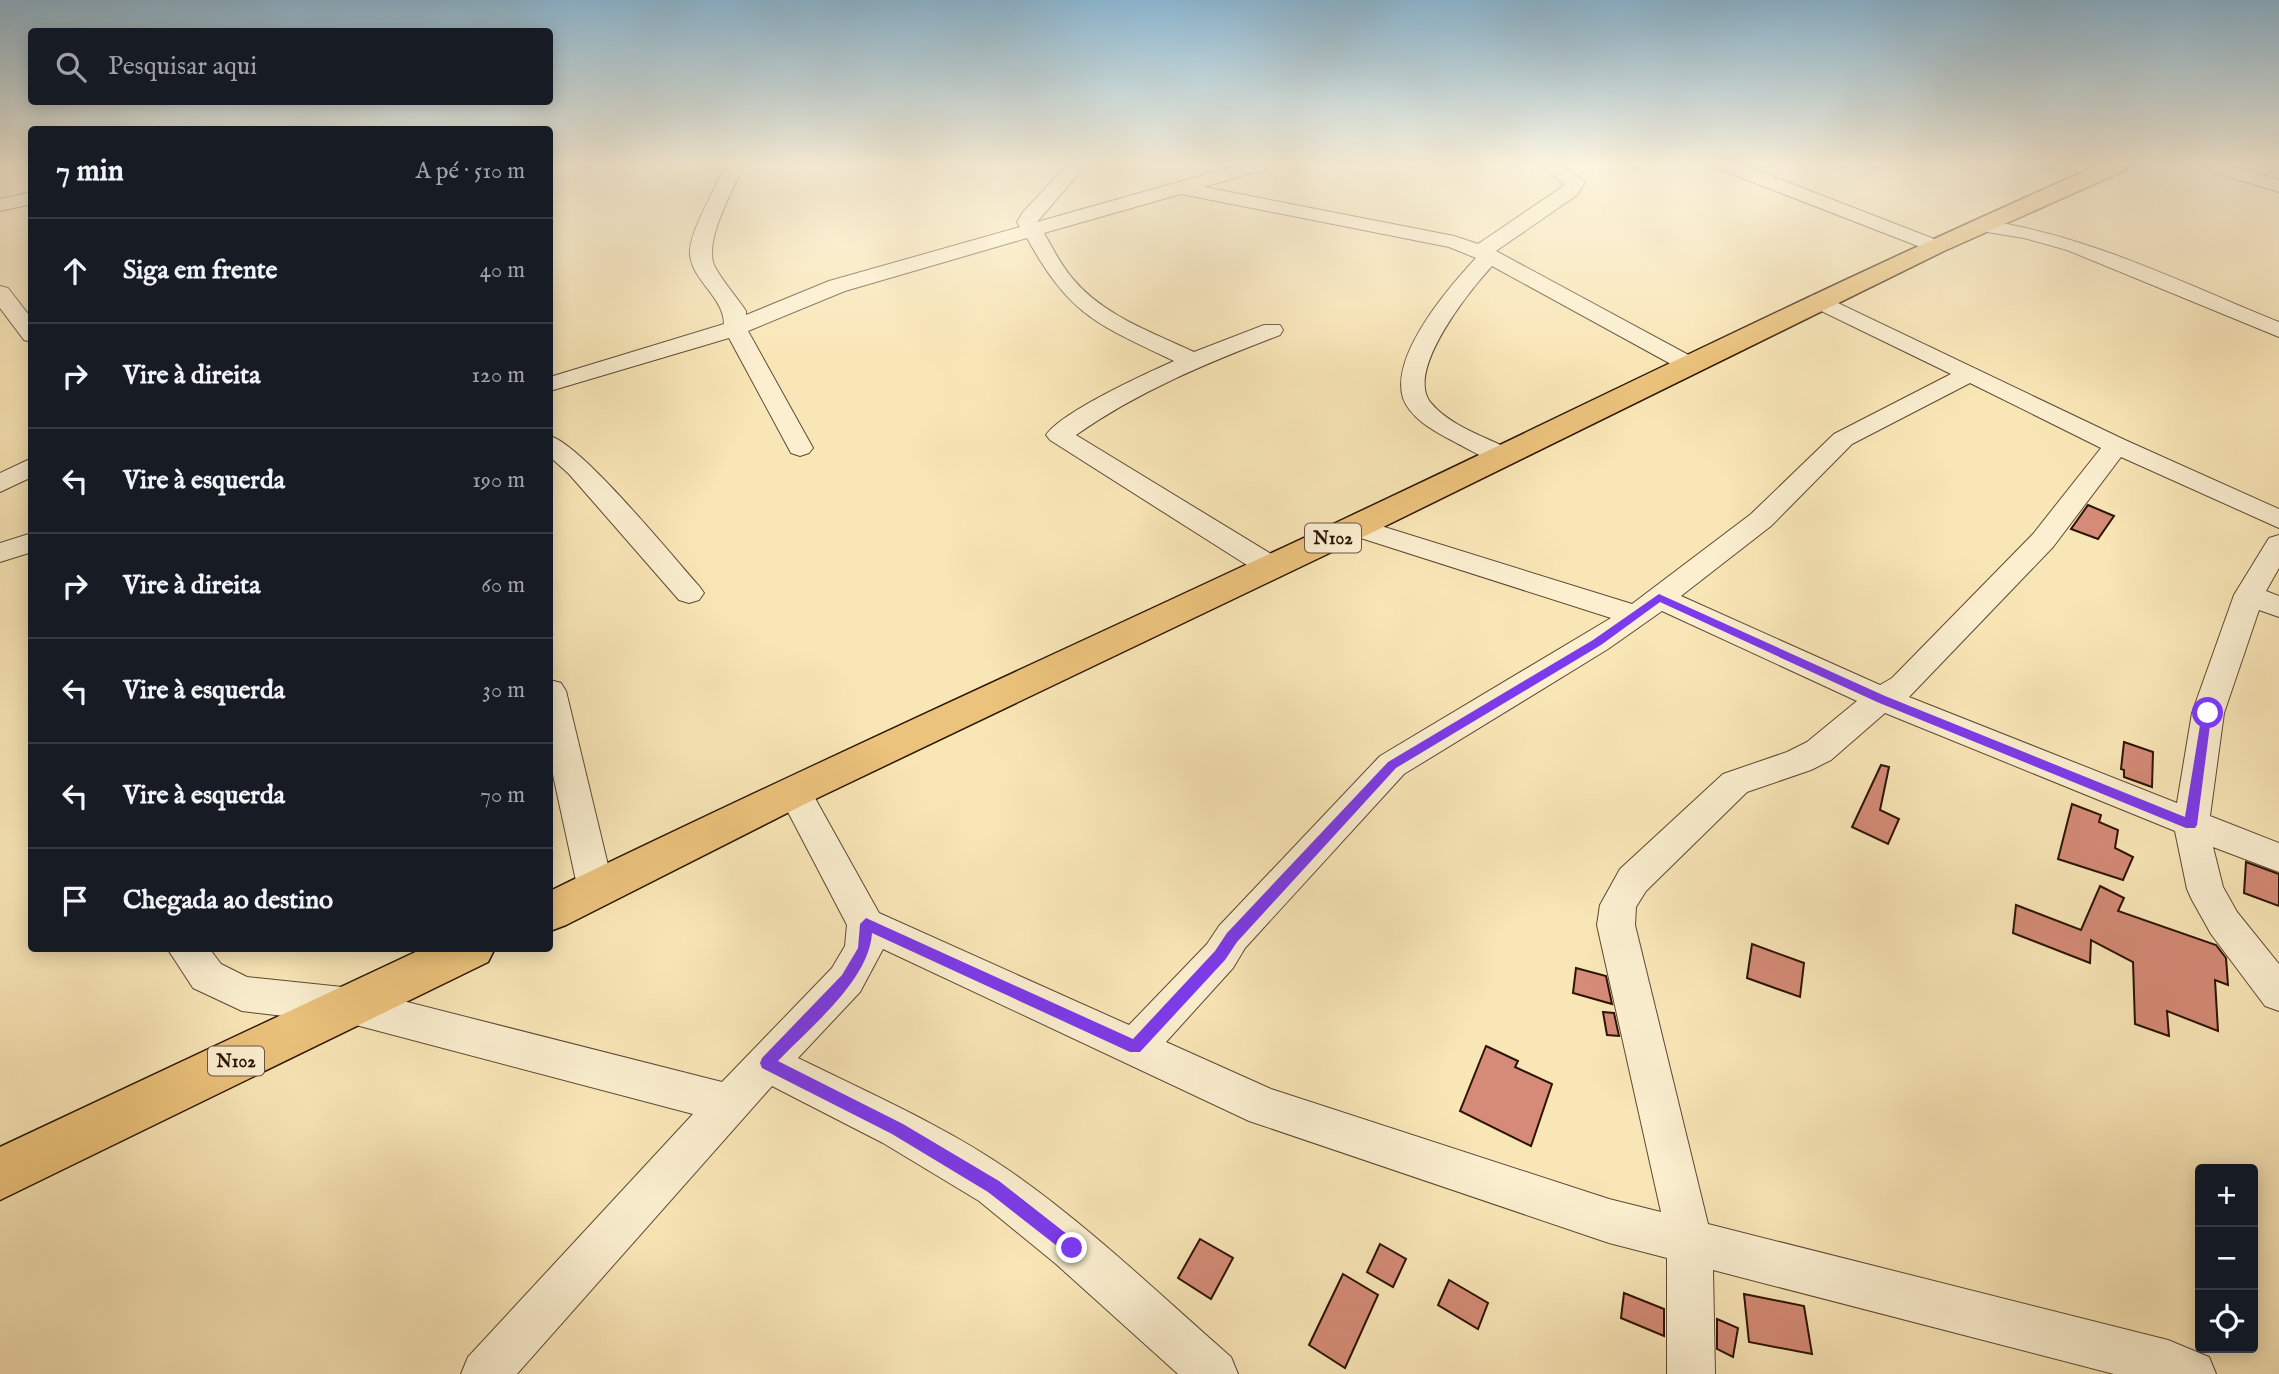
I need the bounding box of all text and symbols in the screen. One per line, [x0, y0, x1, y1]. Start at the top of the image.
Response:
search box [28, 28, 553, 105]
icon: search [52, 48, 90, 86]
text: Pesquisar aqui [108, 50, 257, 83]
text: 7 min [56, 153, 124, 191]
text: A pé · 510 m [415, 157, 525, 186]
icon: ahead [56, 252, 94, 290]
text: Siga em frente [123, 254, 278, 287]
text: 40 m [480, 256, 525, 285]
icon: right [56, 357, 94, 395]
text: Vire à direita [123, 359, 260, 392]
text: 120 m [472, 361, 525, 390]
icon: left [56, 462, 94, 500]
text: Vire à esquerda [123, 464, 285, 497]
text: 190 m [472, 466, 525, 495]
road number: N102 [1305, 524, 1361, 552]
icon: right [56, 567, 94, 605]
text: Vire à direita [123, 569, 260, 602]
text: 60 m [481, 571, 525, 600]
icon: left [56, 672, 94, 710]
text: Vire à esquerda [123, 674, 285, 707]
text: 30 m [482, 676, 525, 705]
route start [2192, 697, 2223, 728]
icon: left [56, 777, 94, 815]
text: Vire à esquerda [123, 779, 285, 812]
text: 70 m [480, 781, 525, 810]
icon: arrive [56, 882, 94, 920]
text: Chegada ao destino [123, 884, 333, 917]
road number: N102 [208, 1046, 264, 1076]
map controls [2195, 1164, 2258, 1353]
button: + [2195, 1164, 2258, 1227]
button: − [2195, 1227, 2258, 1290]
route end [1056, 1232, 1087, 1263]
button: locate [2195, 1290, 2258, 1353]

